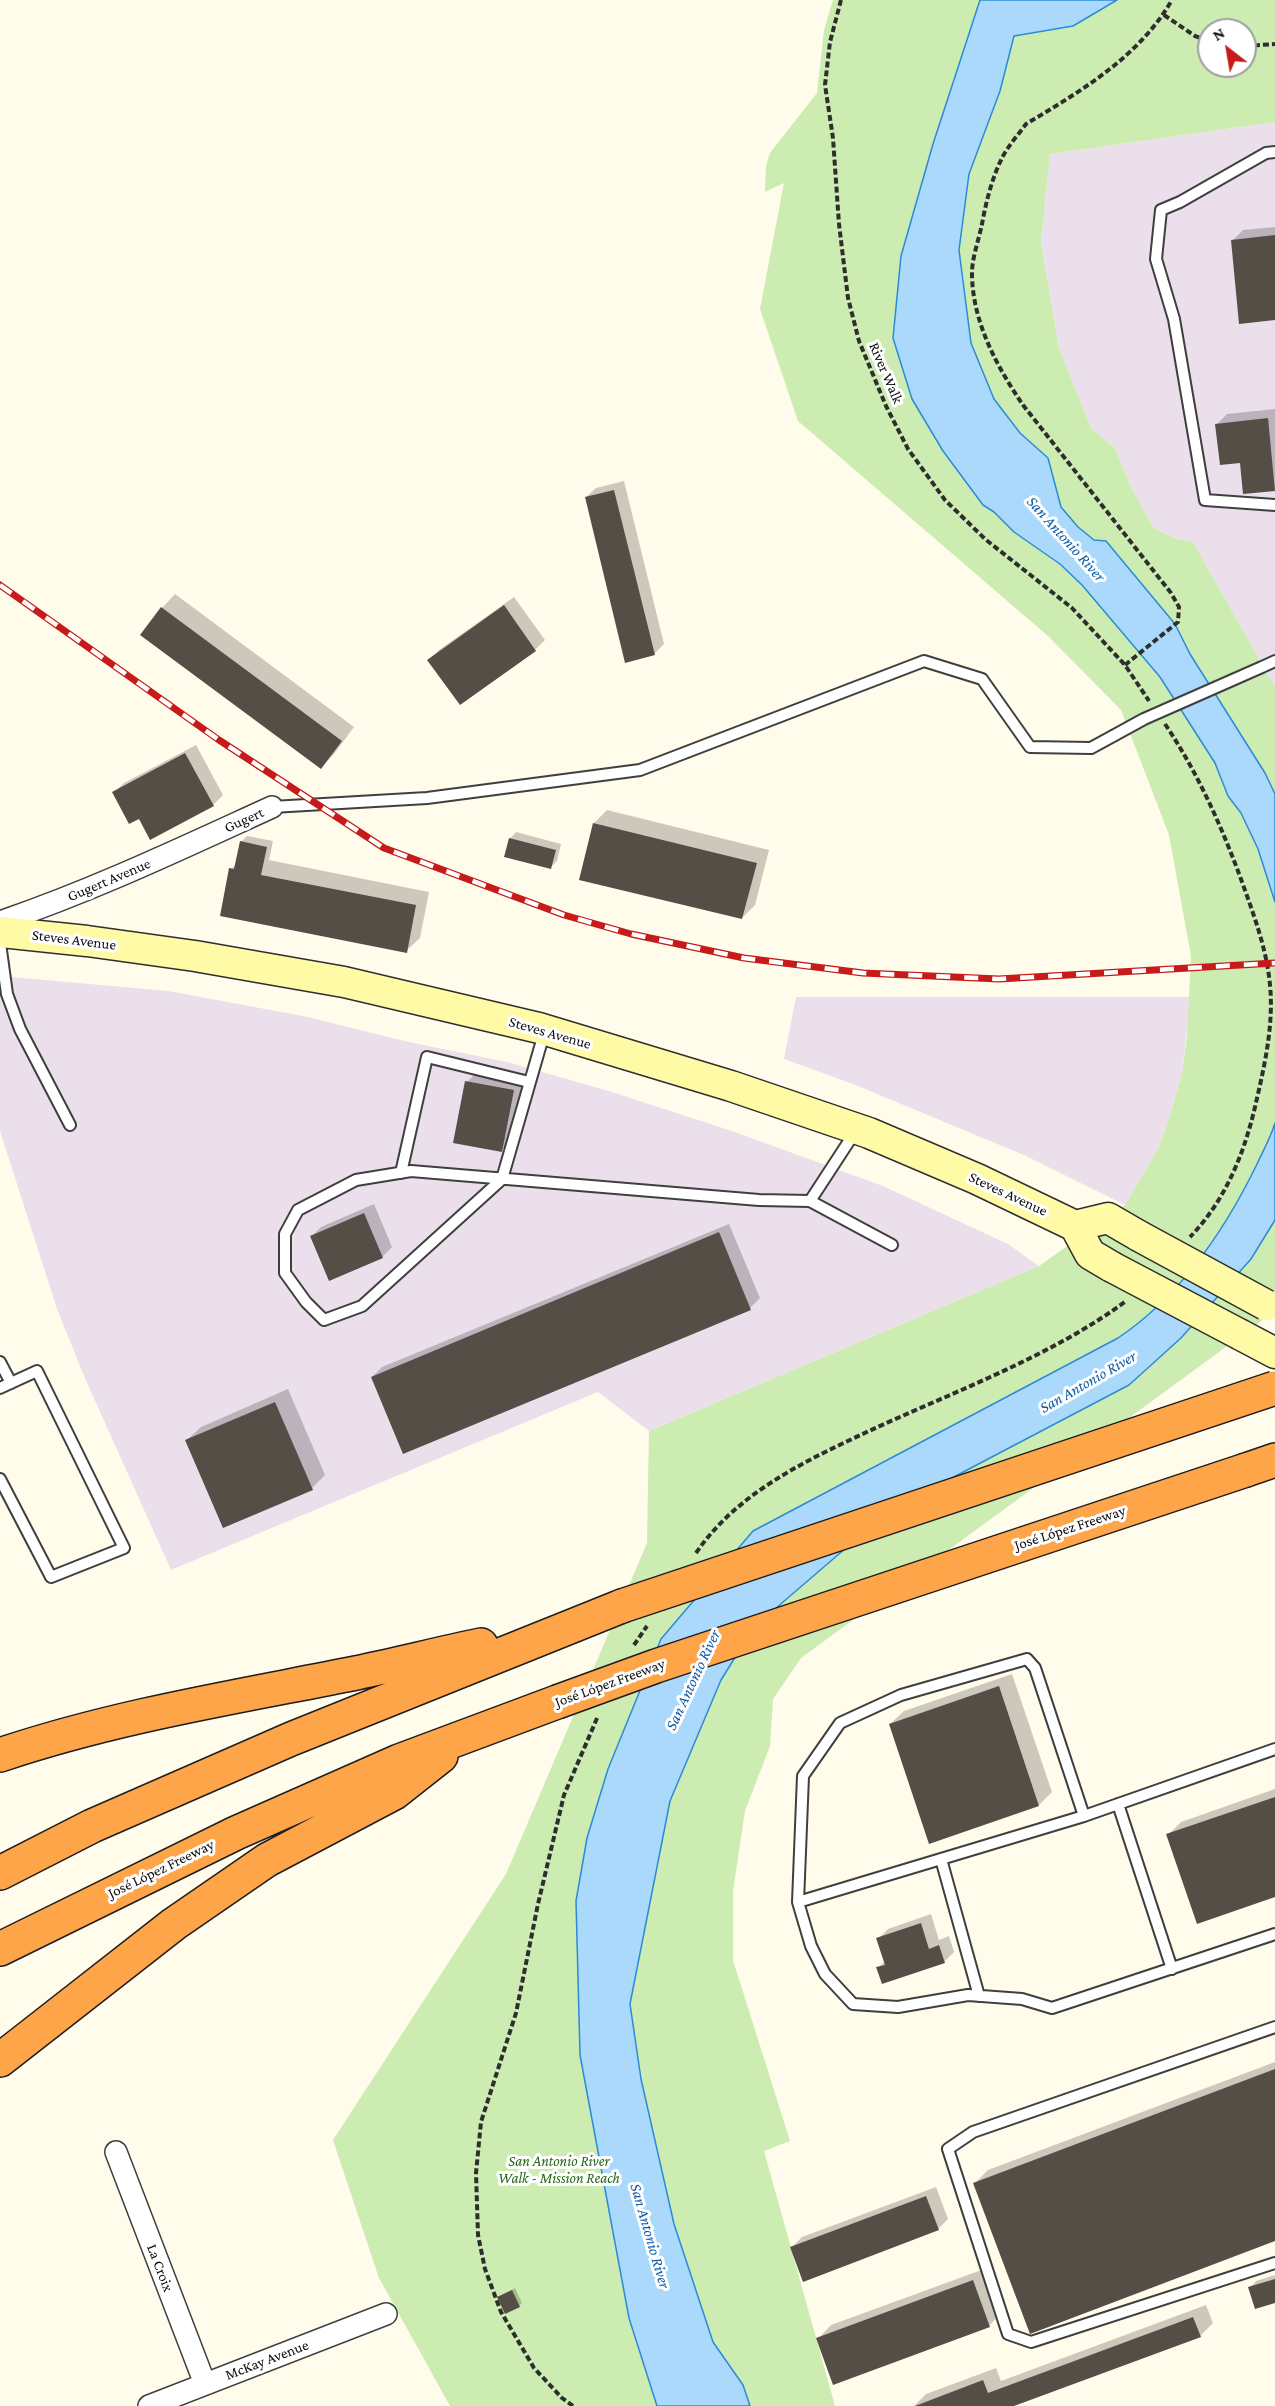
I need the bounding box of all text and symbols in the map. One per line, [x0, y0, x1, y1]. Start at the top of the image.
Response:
north arrow [1197, 18, 1257, 78]
text: N [1209, 24, 1228, 44]
street label: River Walk [865, 340, 907, 406]
water label: San Antonio River [1023, 492, 1109, 586]
street label: Gugert [221, 803, 267, 837]
street label: Gugert Avenue [65, 854, 153, 906]
street label: Steves Avenue [31, 926, 117, 954]
street label: Steves Avenue [507, 1013, 593, 1053]
street label: Steves Avenue [966, 1168, 1050, 1220]
water label: San Antonio River [1036, 1347, 1140, 1417]
street label: José López Freeway [1012, 1502, 1128, 1554]
water label: San Antonio River [661, 1627, 725, 1733]
street label: José López Freeway [552, 1655, 668, 1711]
street label: José López Freeway [105, 1836, 217, 1902]
park label: San Antonio River Walk - Mission Reach [498, 2152, 620, 2187]
water label: San Antonio River [626, 2181, 674, 2291]
street label: La Croix [143, 2242, 177, 2294]
street label: McKay Avenue [223, 2336, 311, 2384]

